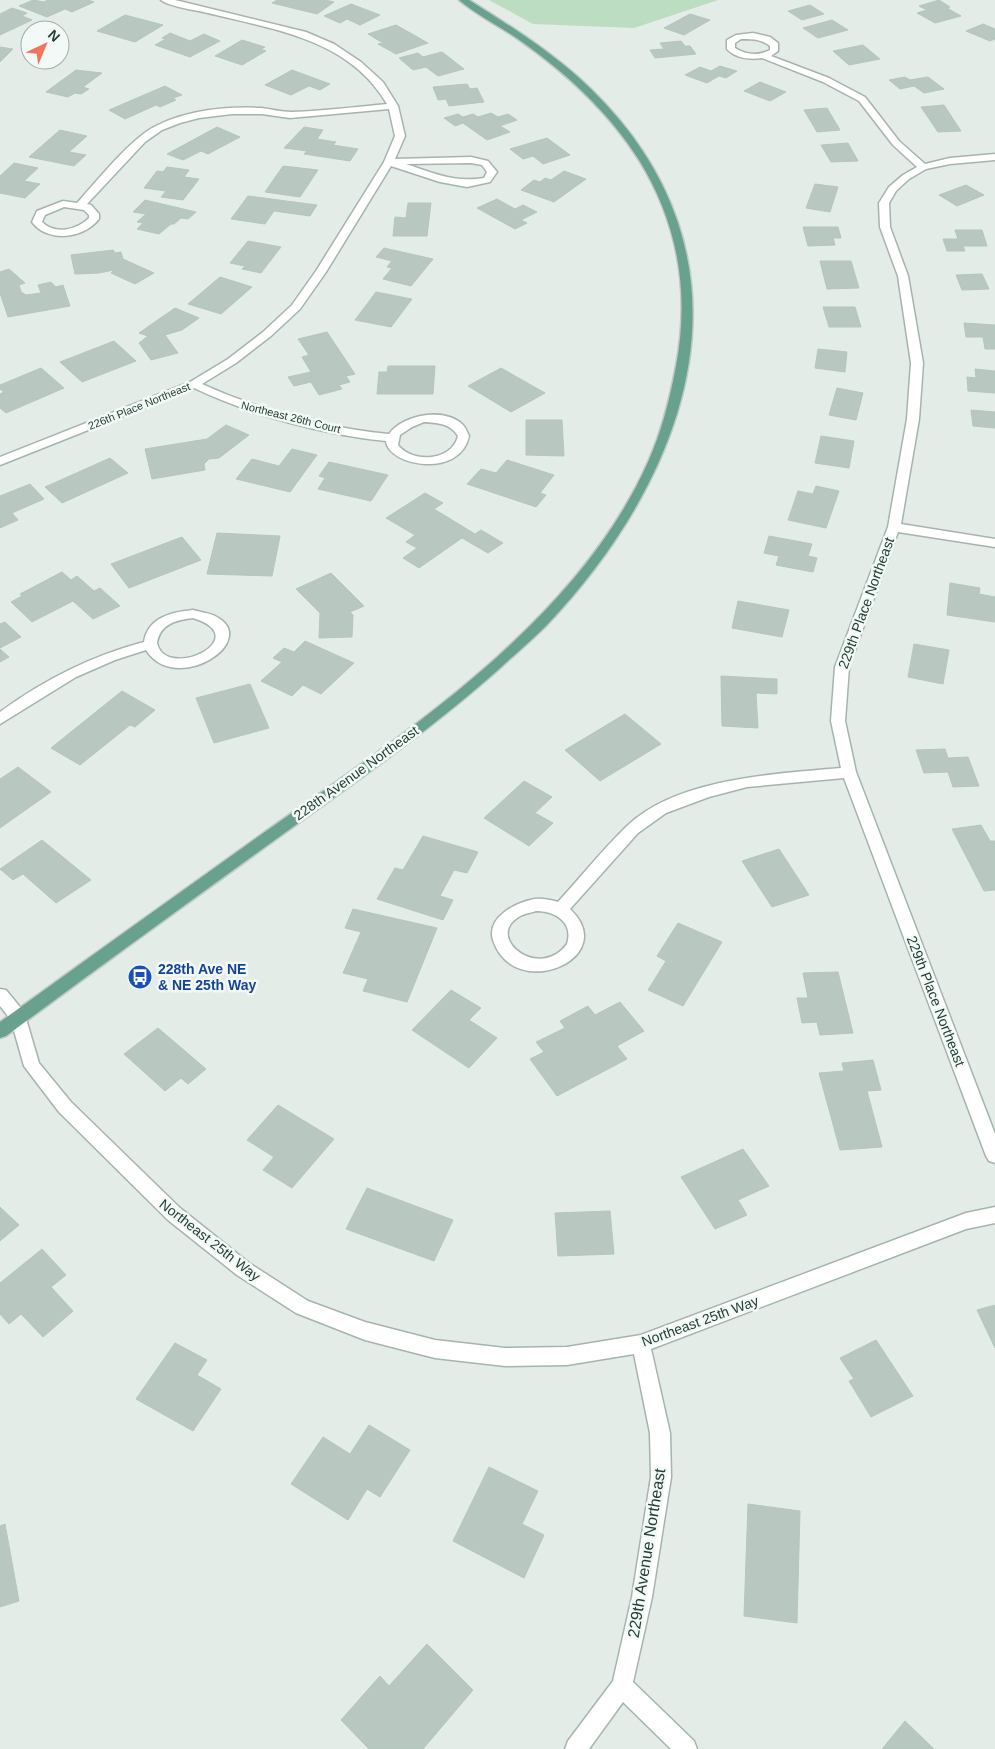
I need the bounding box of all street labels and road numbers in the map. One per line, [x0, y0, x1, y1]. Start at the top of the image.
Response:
street label: 226th Place Northeast [86, 380, 192, 432]
street label: Northeast 26th Court [240, 399, 342, 435]
street label: 229th Place Northeast [835, 535, 897, 671]
street label: 228th Avenue Northeast [291, 722, 421, 824]
street label: 229th Place Northeast [904, 933, 968, 1069]
street label: Northeast 25th Way [157, 1196, 263, 1284]
street label: Northeast 25th Way [639, 1292, 761, 1350]
street label: 229th Avenue Northeast [625, 1467, 668, 1639]

